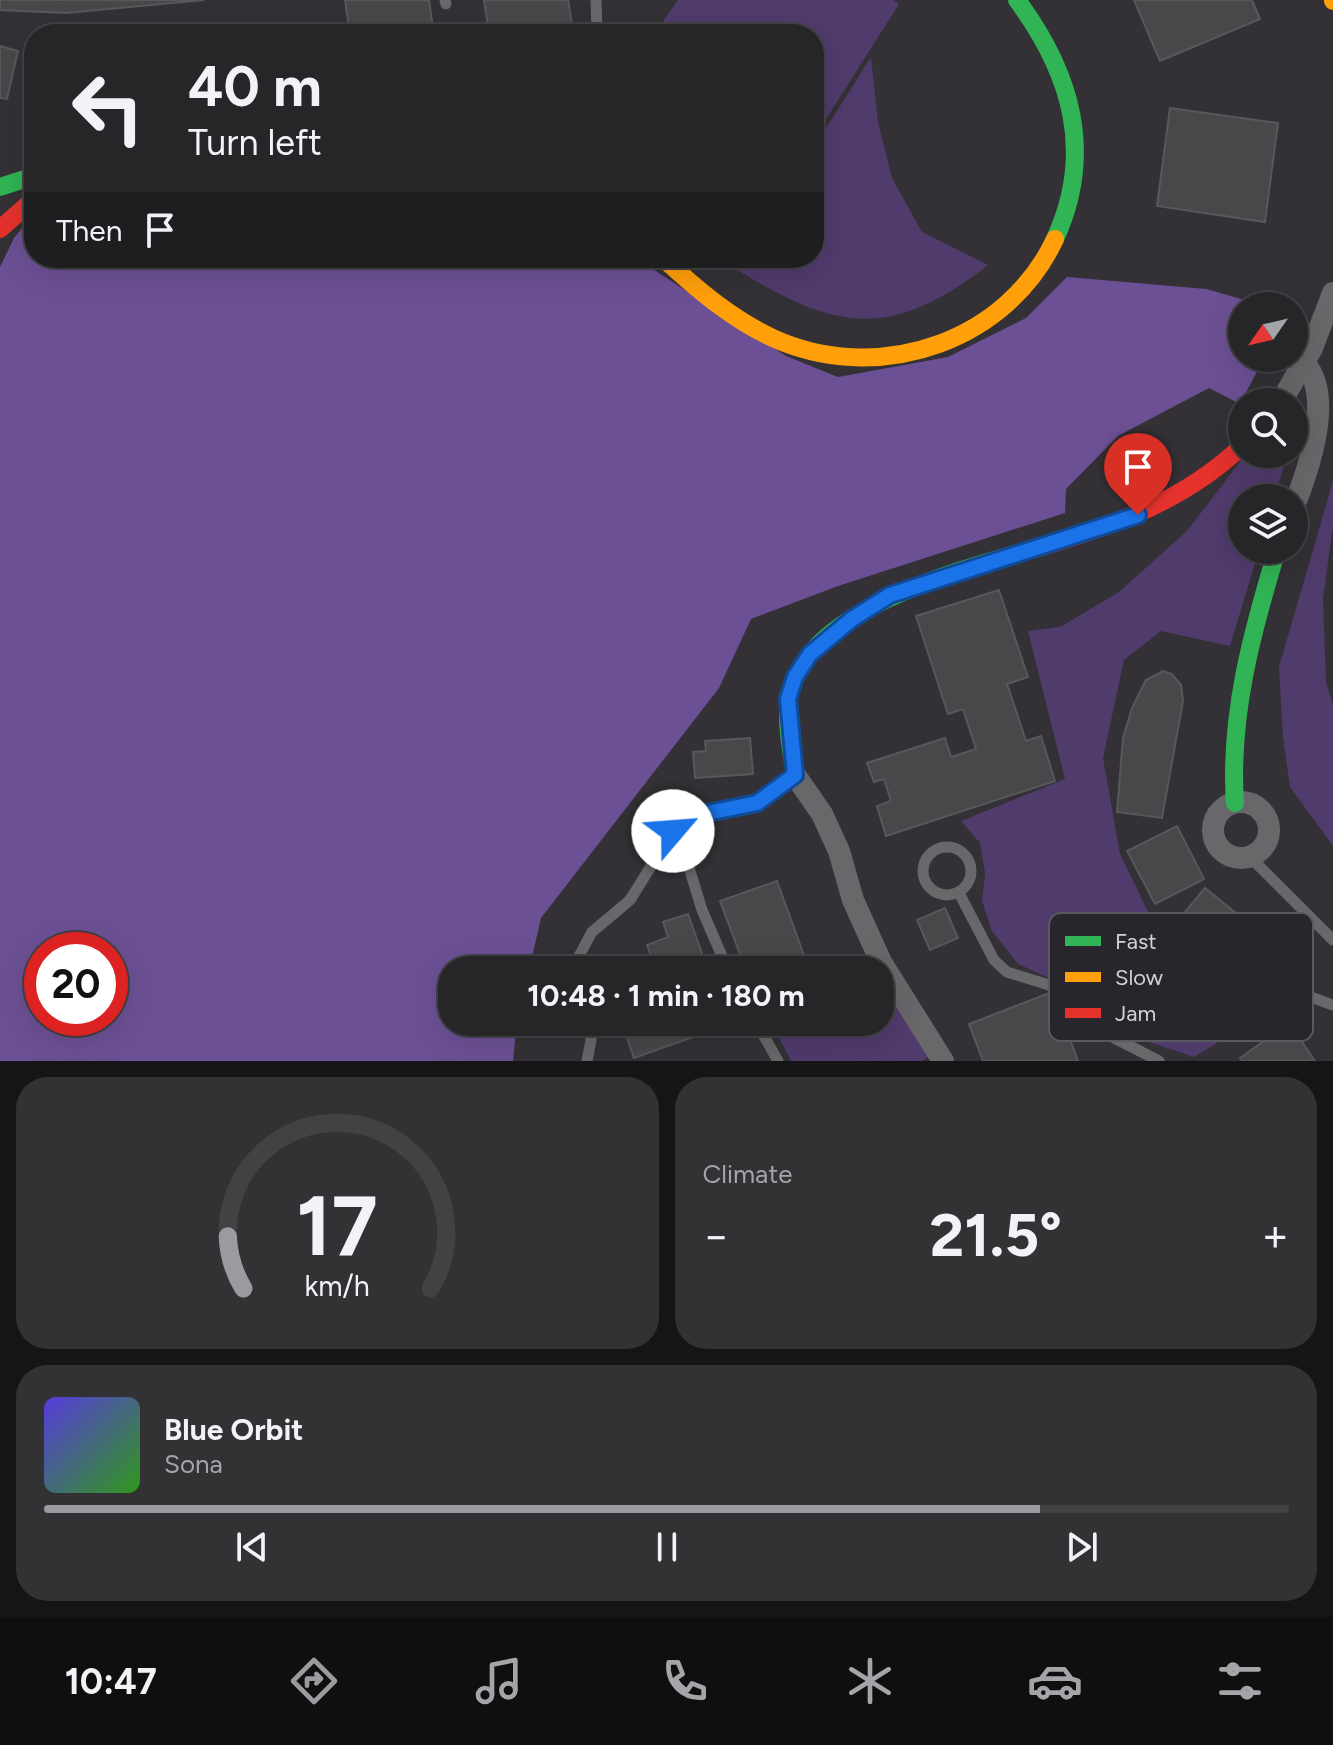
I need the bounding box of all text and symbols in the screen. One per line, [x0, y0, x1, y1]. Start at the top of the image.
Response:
text: 40 m [188, 53, 322, 120]
icon: left [56, 56, 160, 160]
text: Turn left [188, 121, 322, 164]
icon: arrive [138, 208, 182, 252]
text: Then [56, 212, 122, 249]
north arrow [1228, 292, 1308, 372]
map controls [1228, 292, 1308, 564]
button: search [1228, 388, 1308, 468]
pin [1104, 433, 1172, 515]
icon: arrive [1116, 445, 1160, 489]
button: layers [1228, 484, 1308, 564]
position arrow [631, 789, 715, 873]
legend [1049, 913, 1313, 1041]
text: Fast [1115, 928, 1157, 955]
speed limit sign: 20 [24, 932, 128, 1036]
text: Slow [1115, 964, 1164, 991]
text: 10:48 · 1 min · 180 m [527, 977, 805, 1014]
text: Jam [1115, 1000, 1156, 1027]
text: Climate [703, 1158, 792, 1190]
text: 17 [297, 1176, 378, 1276]
text: 21.5° [930, 1199, 1062, 1271]
text: − [703, 1209, 730, 1262]
text: + [1262, 1209, 1289, 1262]
text: km/h [305, 1269, 370, 1303]
text: Blue Orbit [164, 1411, 303, 1448]
text: Sona [164, 1448, 223, 1480]
icon: previous [230, 1525, 274, 1569]
icon: pause [645, 1525, 689, 1569]
icon: next [1060, 1525, 1104, 1569]
icon: directions [286, 1653, 342, 1709]
icon: music [471, 1653, 527, 1709]
icon: phone [657, 1653, 713, 1709]
icon: climate [842, 1653, 898, 1709]
icon: car [1027, 1653, 1083, 1709]
icon: filters [1212, 1653, 1268, 1709]
text: 10:47 [65, 1660, 157, 1703]

